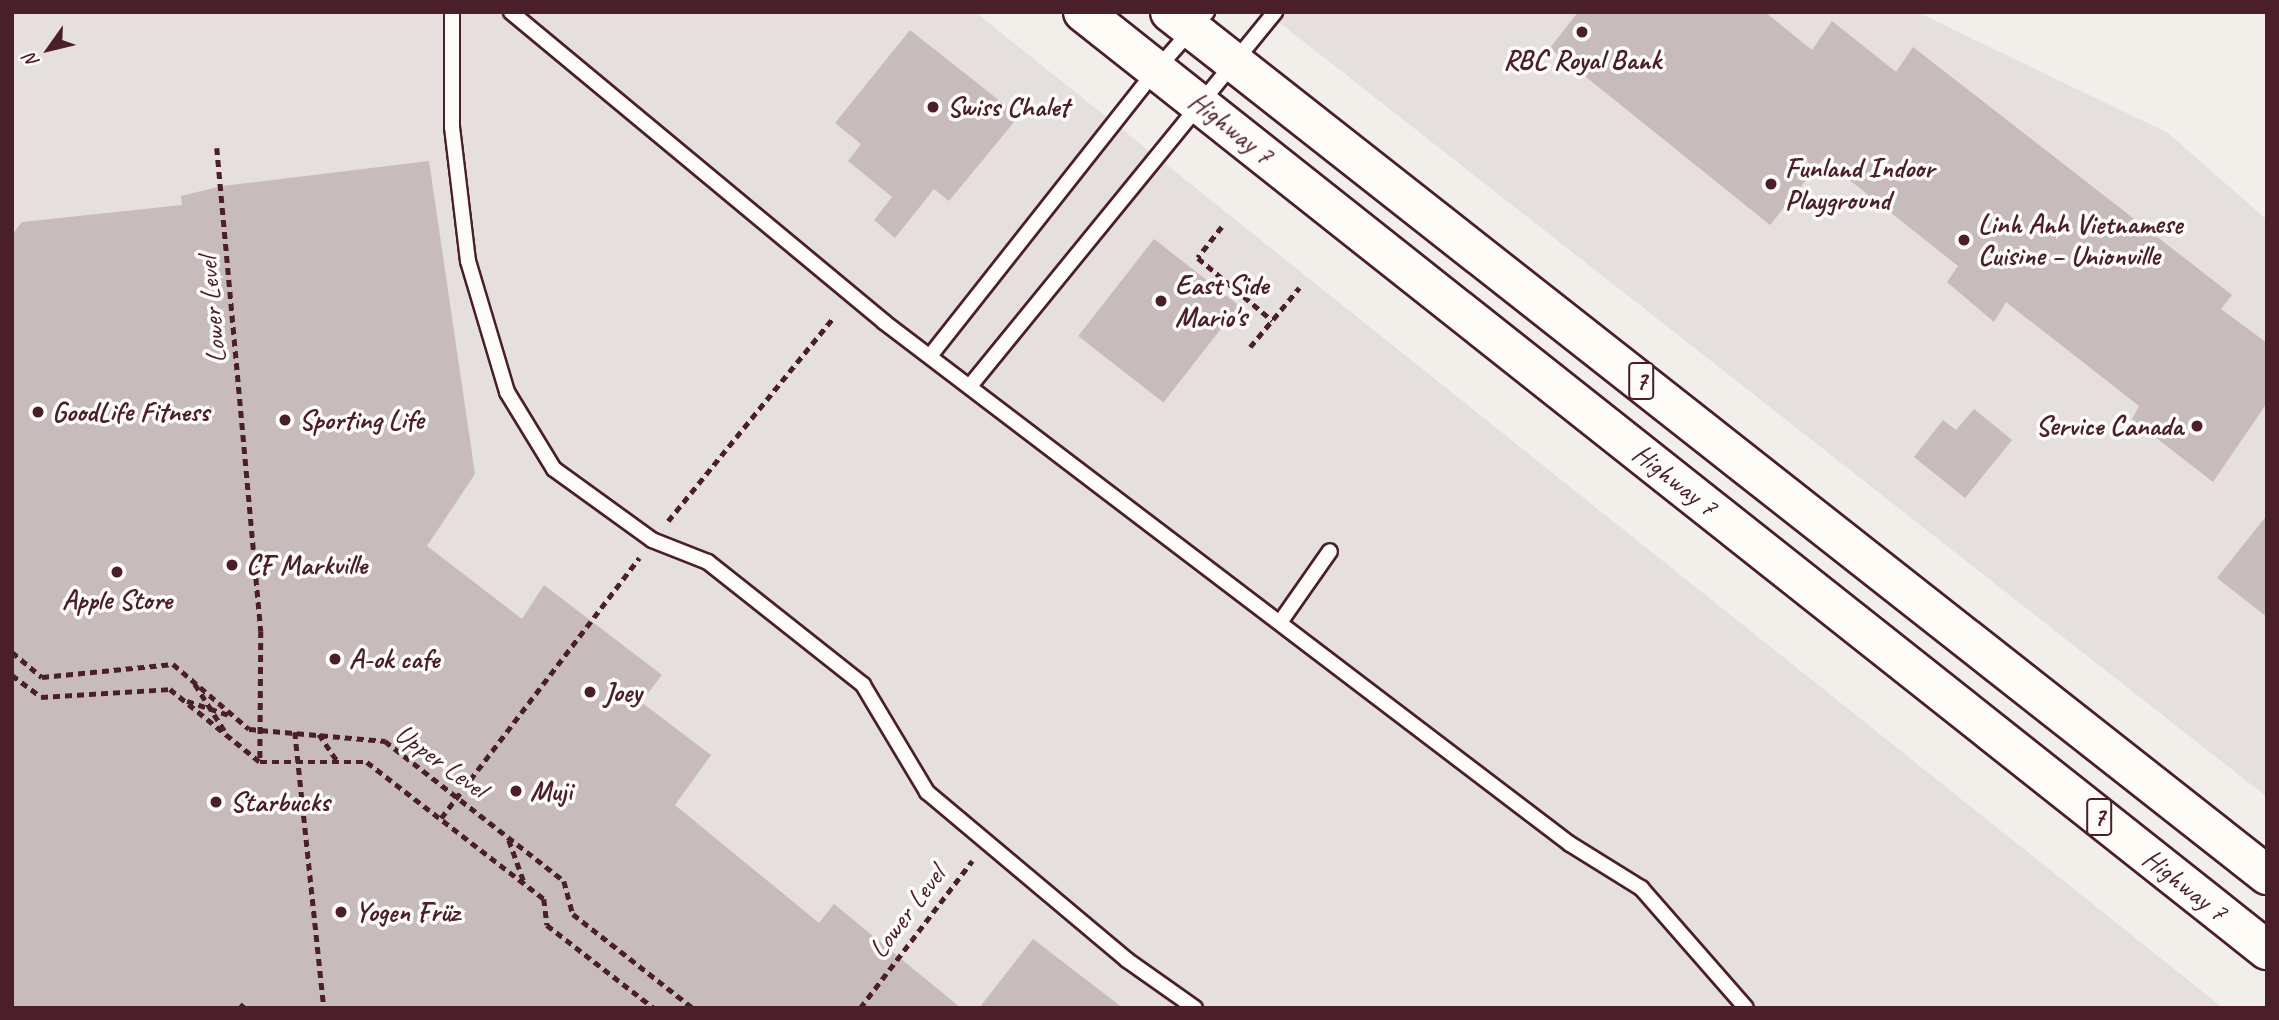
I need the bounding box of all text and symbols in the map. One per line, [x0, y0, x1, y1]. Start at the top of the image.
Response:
north arrow [14, 14, 84, 84]
marker: RBC Royal Bank [1574, 24, 1590, 40]
place label: RBC Royal Bank [1503, 43, 1661, 77]
text: N [18, 49, 45, 72]
street label: Highway 7 [1182, 84, 1280, 172]
place label: Swiss Chalet [947, 90, 1069, 124]
marker: Swiss Chalet [925, 99, 941, 115]
place label: Funland Indoor Playground [1785, 151, 1934, 217]
marker: Funland Indoor Playground [1763, 176, 1779, 192]
place label: Linh Anh Vietnamese Cuisine – Unionville [1978, 207, 2182, 273]
marker: Linh Anh Vietnamese Cuisine – Unionville [1956, 232, 1972, 248]
street label: Lower Level [191, 256, 233, 364]
place label: East Side Mario's [1175, 268, 1269, 334]
marker: East Side Mario's [1153, 293, 1169, 309]
road number: 7 [1627, 358, 1655, 404]
place label: GoodLife Fitness [52, 395, 209, 429]
place label: Sporting Life [299, 403, 424, 437]
marker: GoodLife Fitness [30, 404, 46, 420]
place label: Service Canada [2036, 409, 2183, 443]
marker: Sporting Life [277, 412, 293, 428]
marker: Service Canada [2189, 418, 2205, 434]
street label: Highway 7 [1626, 436, 1724, 524]
place label: CF Markville [246, 548, 367, 582]
marker: CF Markville [224, 557, 240, 573]
marker: Apple Store [109, 564, 125, 580]
place label: Apple Store [62, 583, 172, 617]
place label: A-ok cafe [349, 642, 440, 676]
marker: A-ok cafe [327, 651, 343, 667]
place label: Joey [604, 675, 642, 709]
marker: Joey [582, 684, 598, 700]
street label: Upper Level [389, 717, 493, 805]
place label: Muji [530, 774, 572, 808]
marker: Muji [508, 783, 524, 799]
place label: Starbucks [230, 785, 330, 819]
marker: Starbucks [208, 794, 224, 810]
road number: 7 [2085, 794, 2113, 839]
street label: Highway 7 [2136, 841, 2234, 929]
street label: Lower Level [862, 860, 952, 964]
place label: Yogen Früz [355, 895, 459, 929]
marker: Yogen Früz [333, 904, 349, 920]

